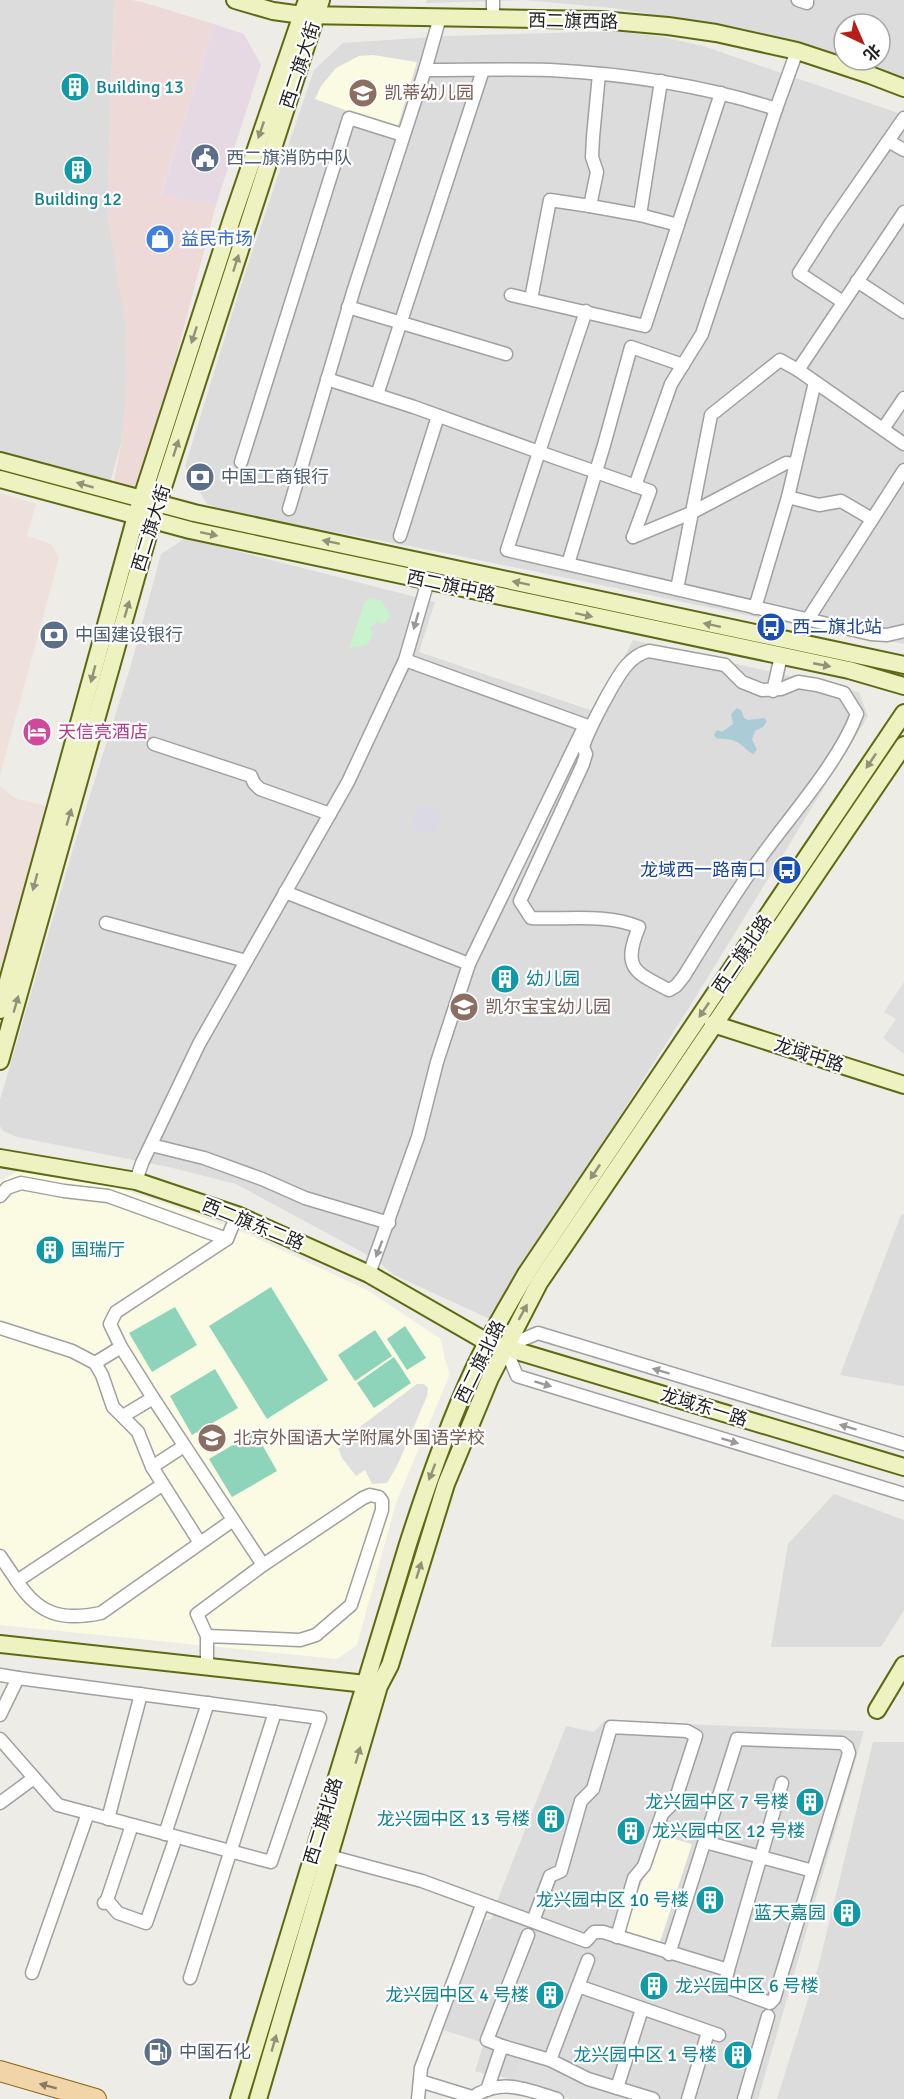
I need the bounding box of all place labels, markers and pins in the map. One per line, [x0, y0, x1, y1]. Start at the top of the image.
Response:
building icon: Building 13 [59, 71, 91, 103]
place label: Building 13 [96, 76, 184, 98]
school or university icon: 凯蒂幼儿园 [347, 77, 379, 109]
place label: 凯蒂幼儿园 [384, 82, 474, 104]
public building icon: 西二旗消防中队 [189, 142, 221, 174]
place label: 西二旗消防中队 [226, 147, 352, 169]
building icon: Building 12 [62, 154, 94, 186]
place label: Building 12 [34, 188, 122, 210]
shop icon: 益民市场 [144, 223, 176, 255]
place label: 益民市场 [181, 228, 253, 250]
bank icon: 中国工商银行 [184, 461, 216, 493]
place label: 中国工商银行 [221, 466, 329, 488]
bus stop icon: 西二旗北站 [755, 611, 787, 643]
place label: 西二旗北站 [792, 616, 882, 638]
bank icon: 中国建设银行 [38, 619, 70, 651]
place label: 中国建设银行 [75, 624, 183, 646]
hotel icon: 天信亮酒店 [21, 716, 53, 748]
place label: 天信亮酒店 [58, 721, 148, 743]
bus stop icon: 龙域西一路南口 [771, 854, 803, 886]
place label: 龙域西一路南口 [640, 859, 766, 881]
building icon: 幼儿园 [489, 963, 521, 995]
place label: 幼儿园 [526, 968, 580, 990]
school or university icon: 凯尔宝宝幼儿园 [448, 991, 480, 1023]
place label: 凯尔宝宝幼儿园 [485, 996, 611, 1018]
building icon: 国瑞厅 [34, 1234, 66, 1266]
place label: 国瑞厅 [71, 1239, 125, 1261]
school or university icon: 北京外国语大学附属外国语学校 [196, 1422, 228, 1454]
place label: 北京外国语大学附属外国语学校 [233, 1427, 485, 1449]
building icon: 龙兴园中区 7 号楼 [794, 1786, 826, 1818]
place label: 龙兴园中区 7 号楼 [645, 1791, 789, 1813]
building icon: 龙兴园中区 13 号楼 [535, 1803, 567, 1835]
place label: 龙兴园中区 13 号楼 [377, 1808, 530, 1830]
building icon: 龙兴园中区 12 号楼 [615, 1815, 647, 1847]
place label: 龙兴园中区 12 号楼 [652, 1820, 805, 1842]
building icon: 龙兴园中区 10 号楼 [694, 1884, 726, 1916]
place label: 龙兴园中区 10 号楼 [536, 1889, 689, 1911]
building icon: 蓝天嘉园 [831, 1897, 863, 1929]
place label: 蓝天嘉园 [754, 1902, 826, 1924]
building icon: 龙兴园中区 6 号楼 [638, 1970, 670, 2002]
place label: 龙兴园中区 6 号楼 [675, 1975, 819, 1997]
building icon: 龙兴园中区 4 号楼 [534, 1979, 566, 2011]
place label: 龙兴园中区 4 号楼 [385, 1984, 529, 2006]
fuel station icon: 中国石化 [142, 2036, 174, 2068]
building icon: 龙兴园中区 1 号楼 [722, 2039, 754, 2071]
place label: 中国石化 [179, 2041, 251, 2063]
place label: 龙兴园中区 1 号楼 [573, 2044, 717, 2066]

